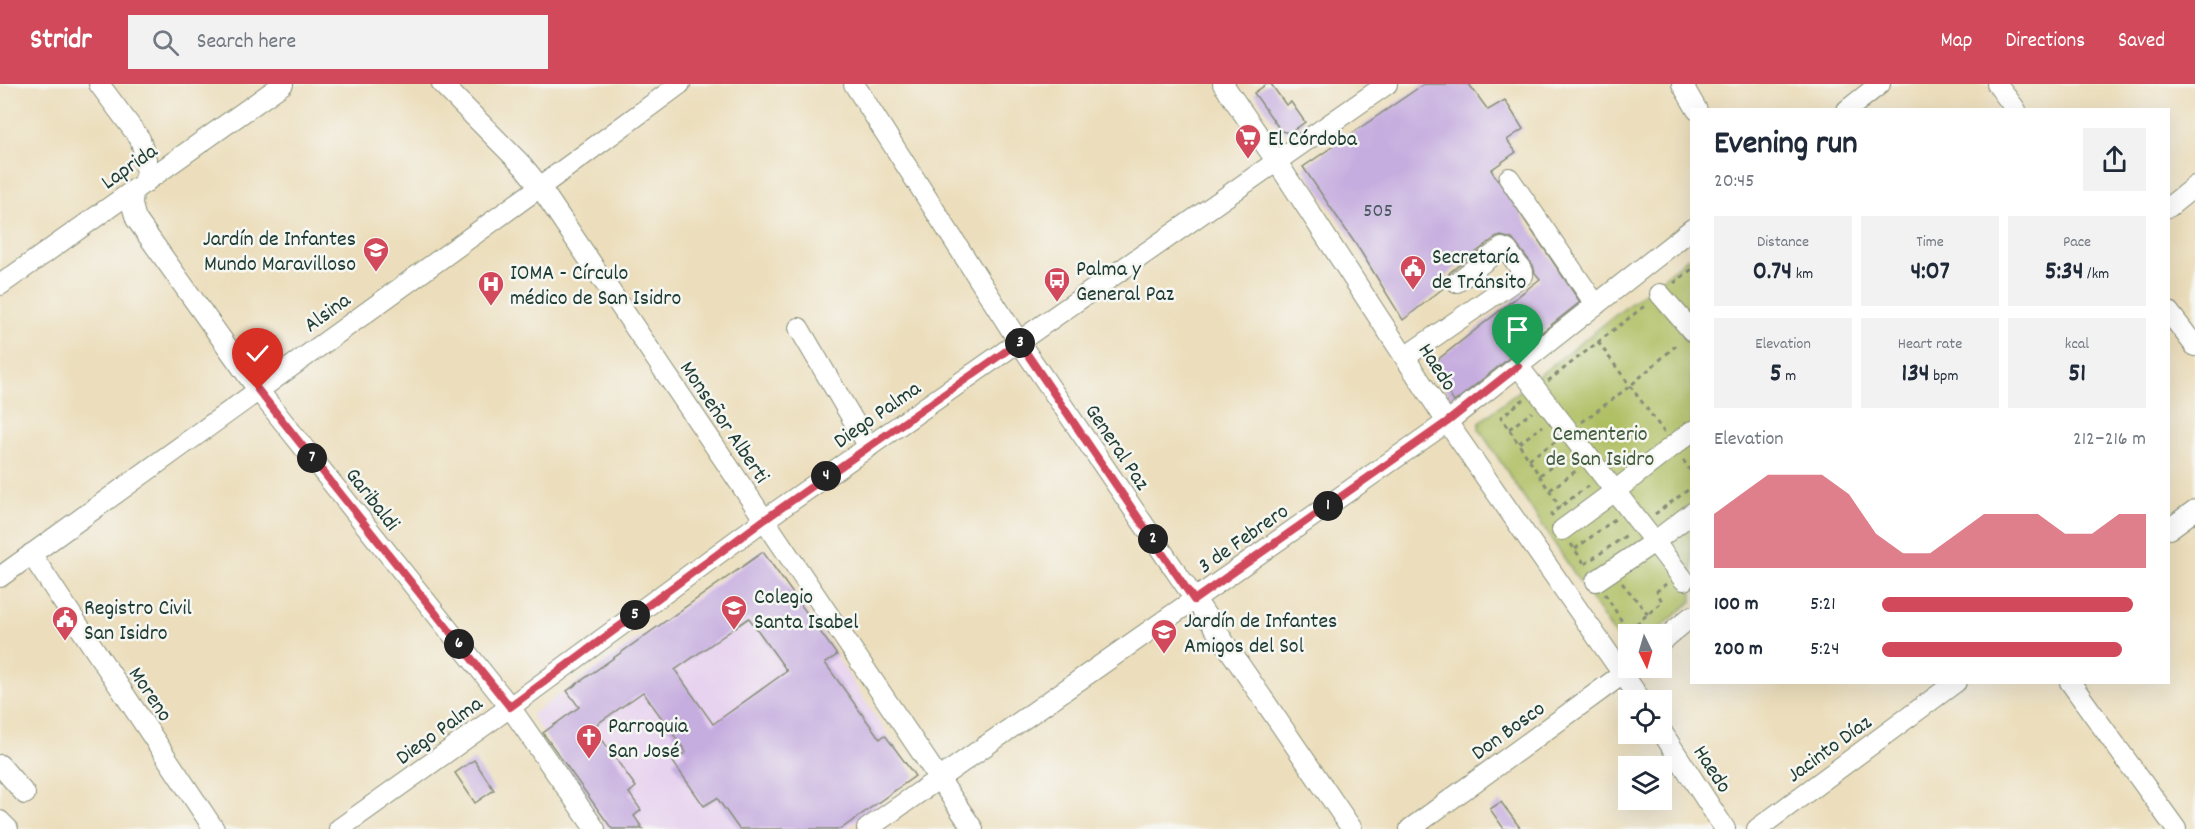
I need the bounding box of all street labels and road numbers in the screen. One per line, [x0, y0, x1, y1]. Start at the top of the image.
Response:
street label: Laprida [96, 137, 165, 198]
street label: Alsina [298, 286, 358, 341]
street label: Haedo [1409, 338, 1463, 398]
street label: Monseñor Alberti [671, 356, 776, 490]
street label: Diego Palma [828, 374, 929, 457]
street label: General Paz [1076, 399, 1157, 498]
street label: Garibaldi [337, 462, 406, 538]
street label: 3 de Febrero [1192, 497, 1296, 583]
street label: Moreno [119, 661, 179, 729]
street label: Diego Palma [390, 689, 490, 774]
street label: Don Bosco [1466, 694, 1552, 769]
street label: Jacinto Díaz [1781, 708, 1879, 791]
street label: Haedo [1684, 740, 1738, 800]

